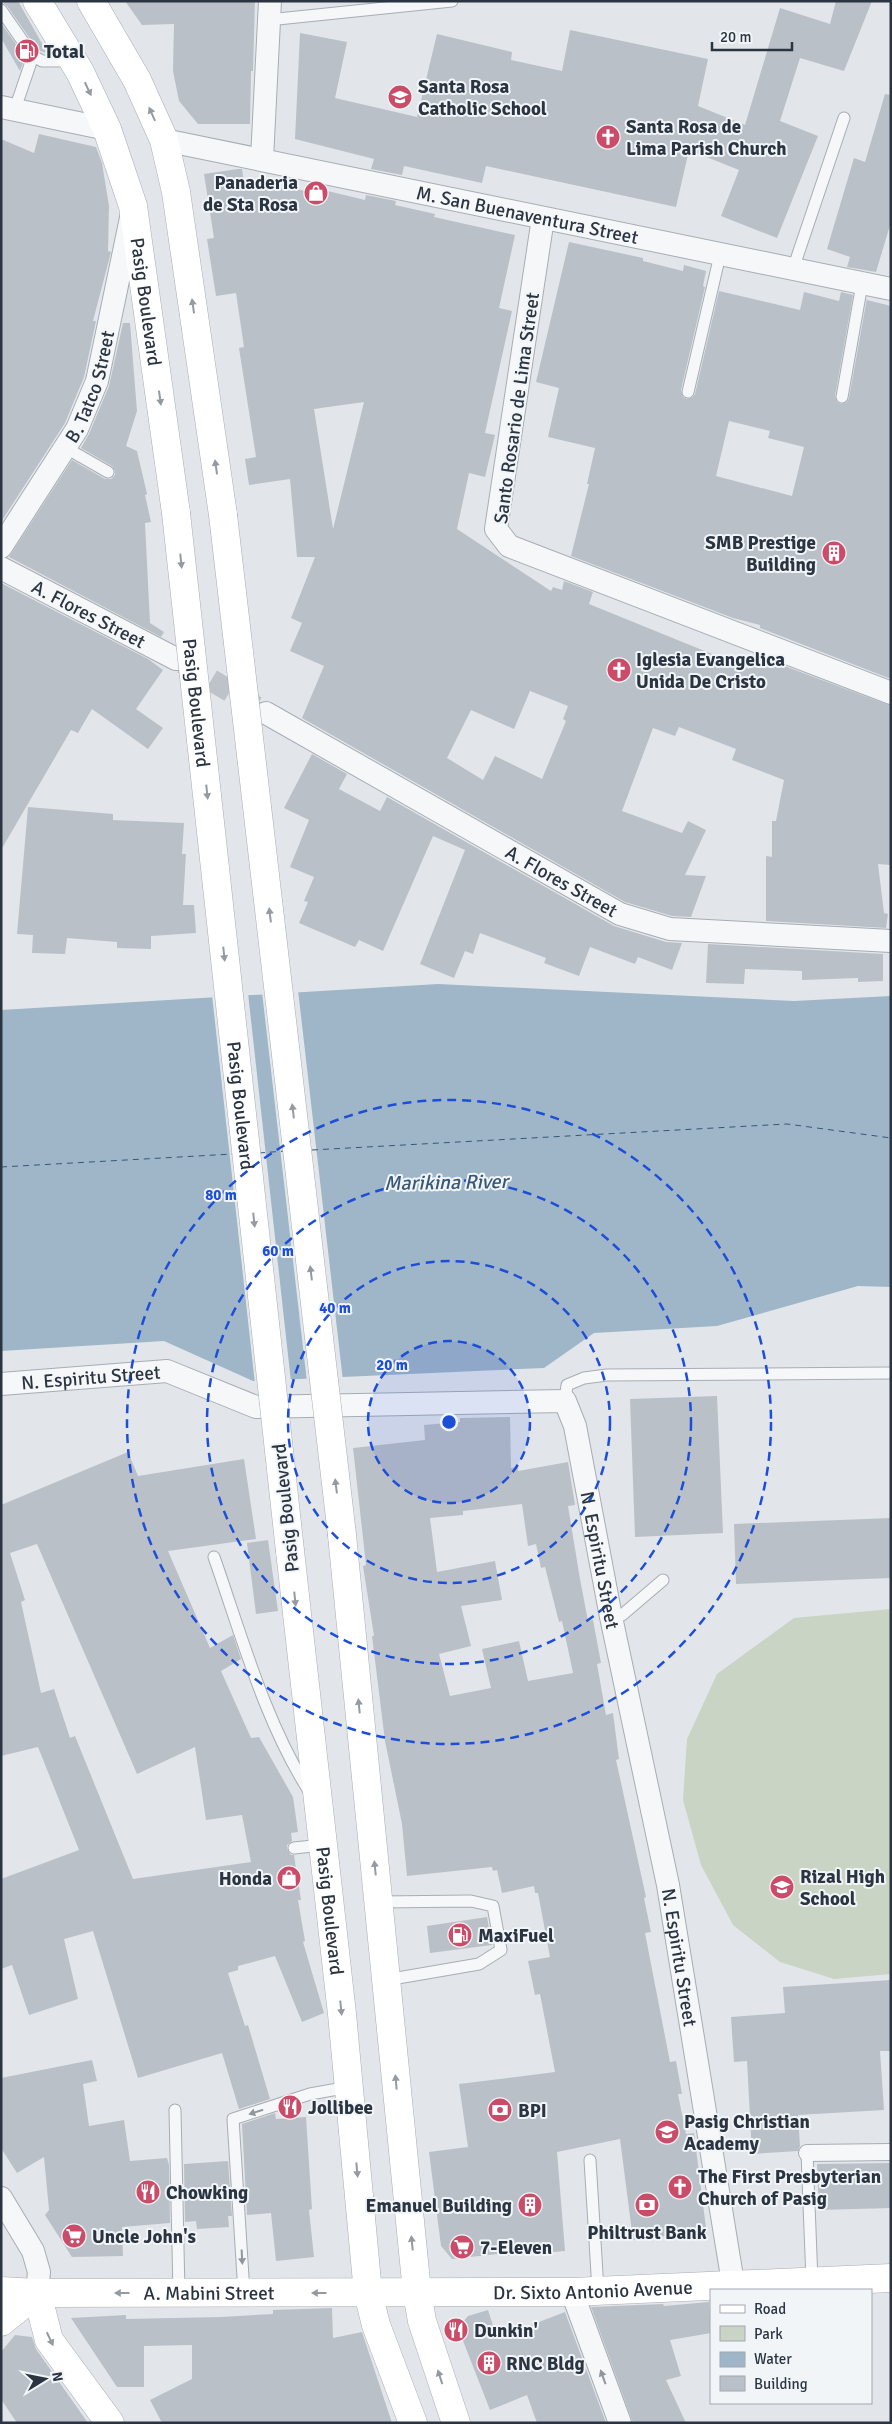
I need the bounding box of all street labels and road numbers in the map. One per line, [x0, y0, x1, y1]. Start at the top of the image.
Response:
street label: M. San Buenaventura Street [414, 181, 641, 250]
street label: Pasig Boulevard [125, 236, 166, 368]
street label: Santo Rosario de Lima Street [489, 290, 545, 525]
street label: B. Tatco Street [60, 328, 120, 448]
street label: A. Flores Street [27, 575, 150, 654]
street label: Pasig Boulevard [177, 637, 215, 769]
street label: A. Flores Street [501, 840, 622, 923]
street label: Pasig Boulevard [221, 1040, 259, 1171]
street label: N. Espiritu Street [20, 1361, 162, 1395]
street label: Pasig Boulevard [267, 1442, 305, 1573]
street label: N. Espiritu Street [575, 1489, 624, 1632]
street label: Pasig Boulevard [310, 1845, 349, 1976]
street label: N. Espiritu Street [656, 1887, 702, 2029]
street label: Dr. Sixto Antonio Avenue [493, 2276, 693, 2305]
street label: A. Mabini Street [143, 2282, 275, 2306]

